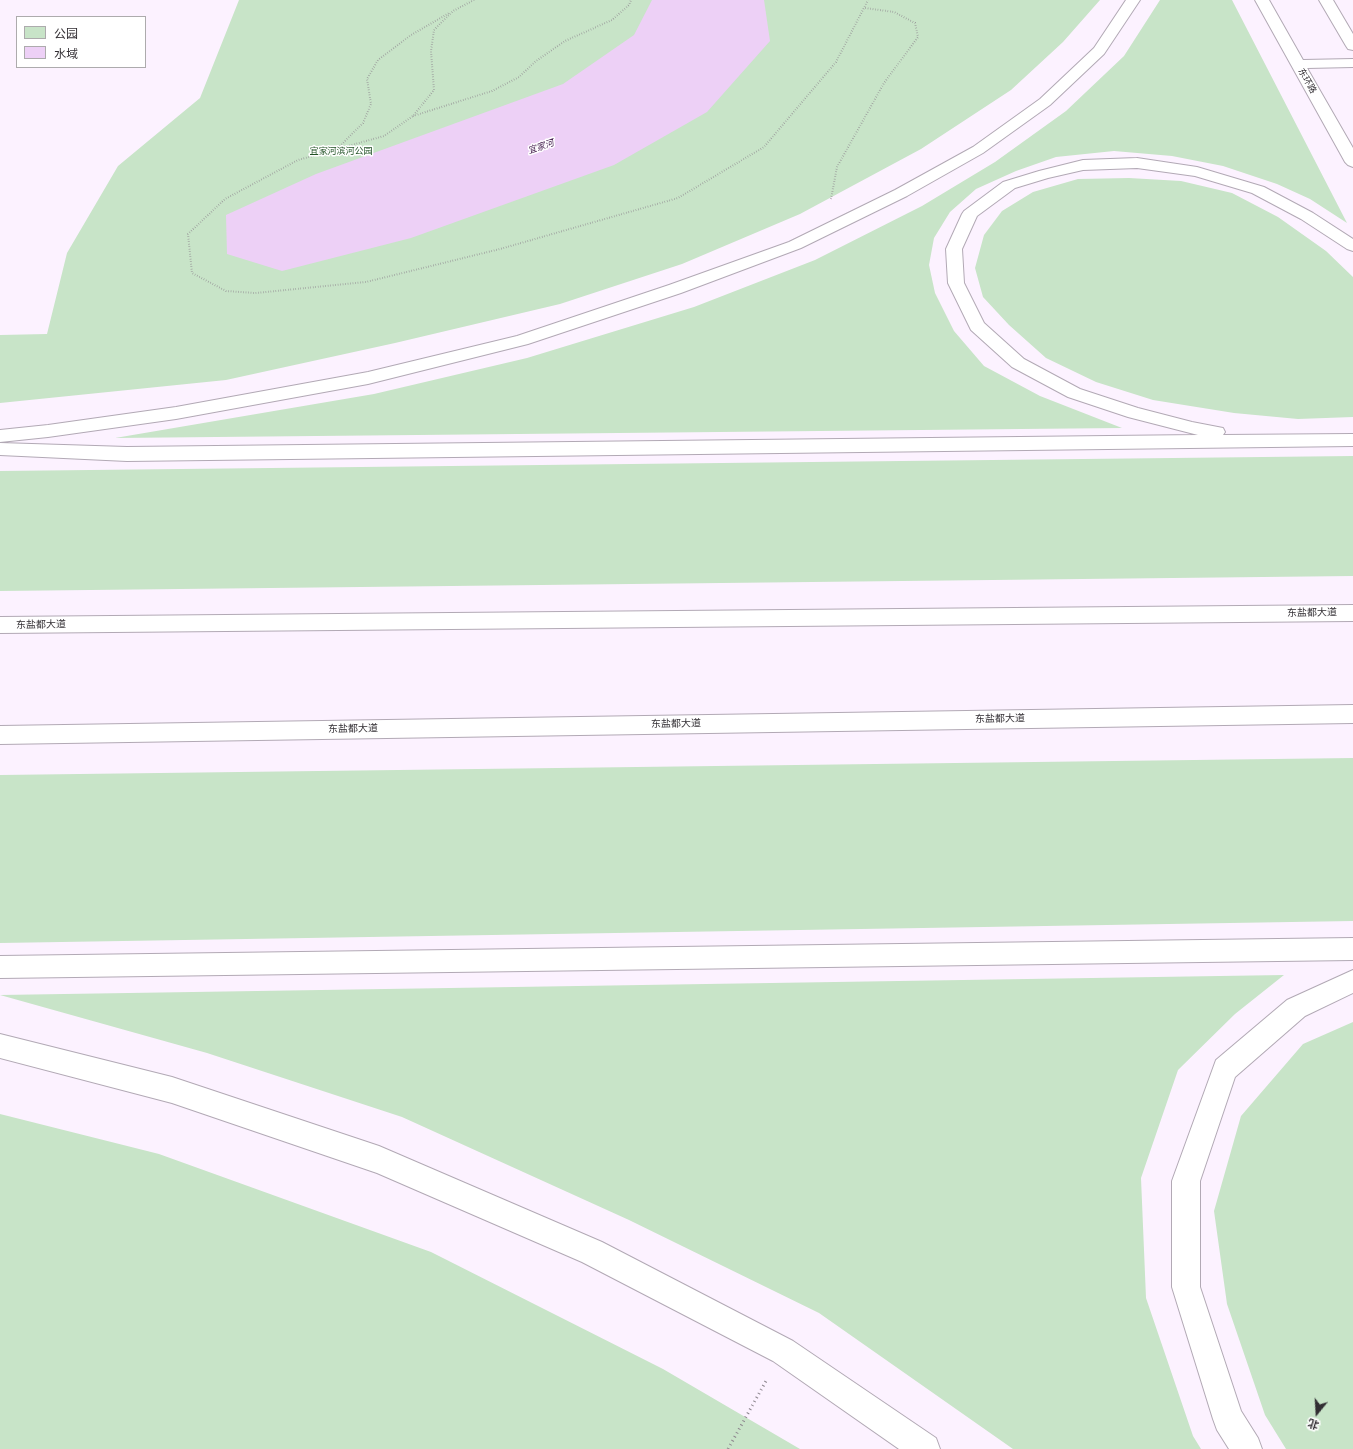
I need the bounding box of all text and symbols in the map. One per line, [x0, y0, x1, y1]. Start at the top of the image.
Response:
legend [16, 16, 146, 68]
text: 公园 [54, 26, 78, 41]
text: 水域 [54, 46, 78, 61]
street label: 东环路 [1296, 67, 1318, 95]
water label: 宜家河 [526, 137, 556, 157]
park label: 宜家河滨河公园 [310, 146, 372, 156]
street label: 东盐都大道 [1287, 607, 1337, 619]
street label: 东盐都大道 [16, 619, 66, 631]
street label: 东盐都大道 [975, 713, 1025, 725]
street label: 东盐都大道 [651, 718, 701, 730]
street label: 东盐都大道 [328, 723, 378, 735]
north arrow [1297, 1393, 1337, 1433]
text: 北 [1306, 1416, 1321, 1433]

